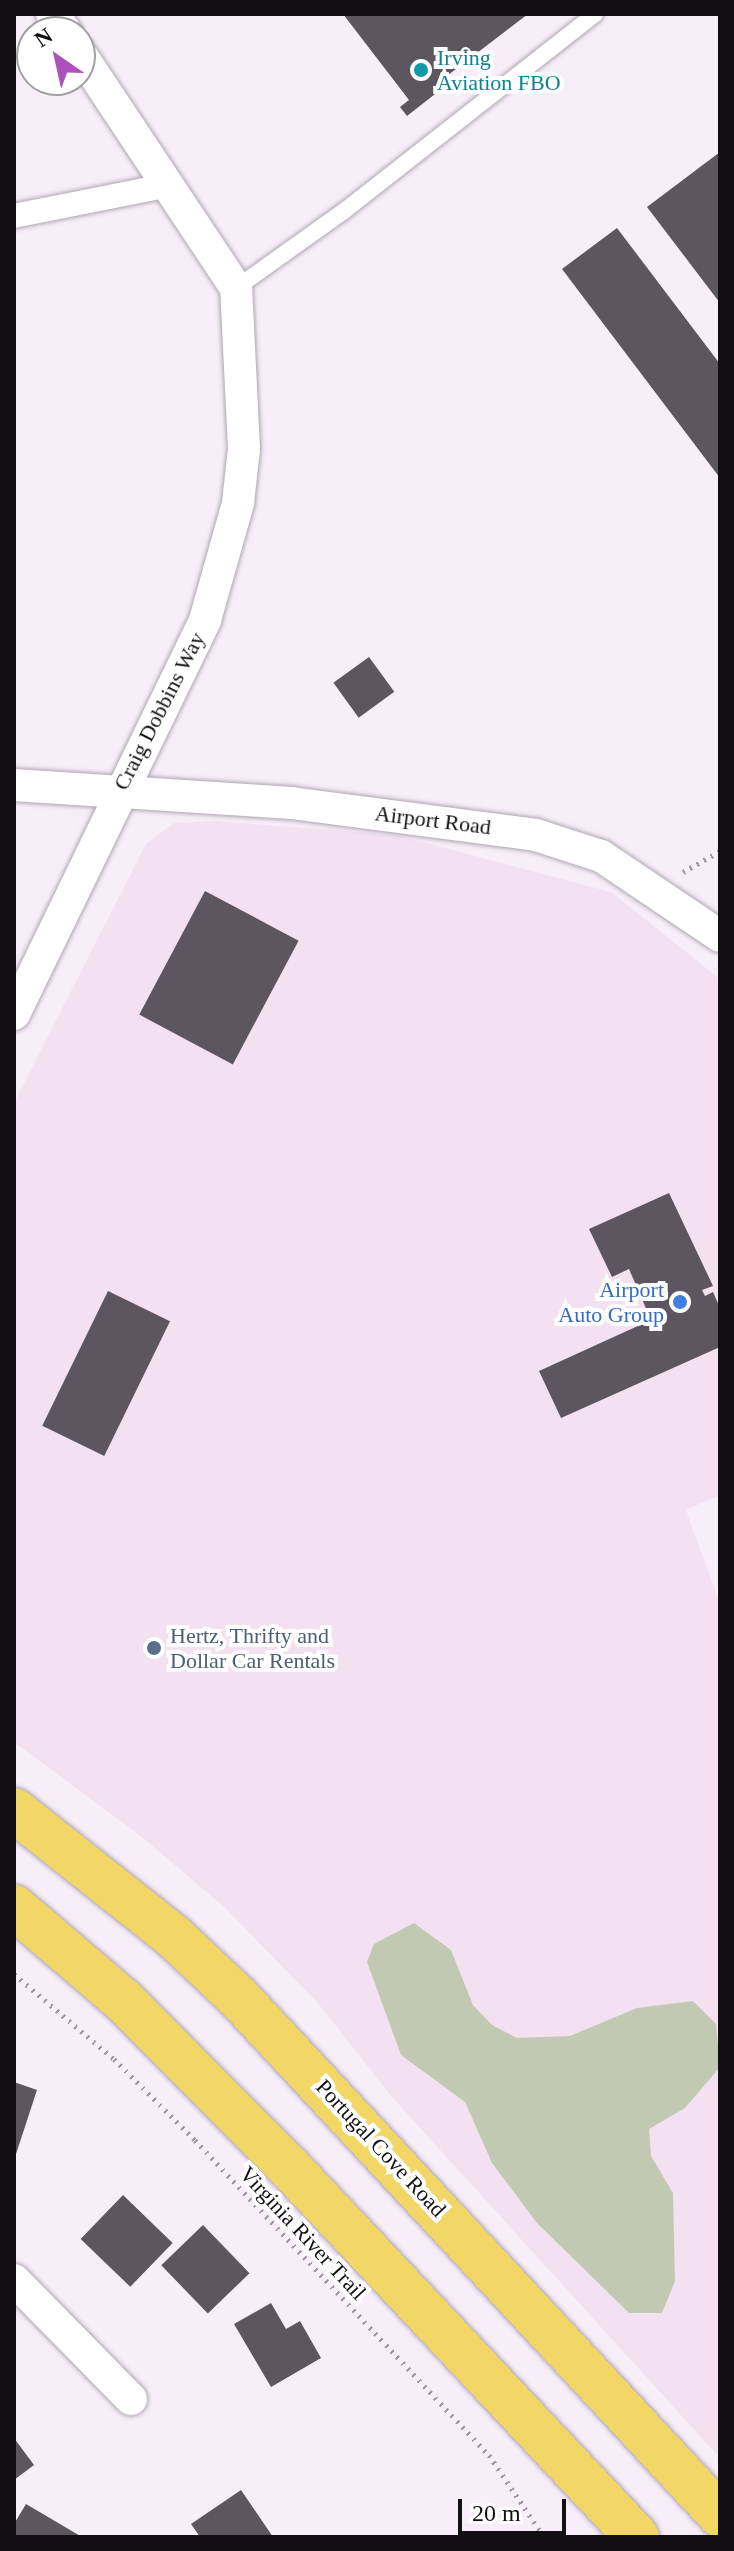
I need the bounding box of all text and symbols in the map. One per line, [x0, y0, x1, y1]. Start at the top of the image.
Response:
north arrow [16, 16, 96, 96]
text: N [30, 23, 57, 52]
place label: Irving Aviation FBO [437, 44, 561, 96]
marker: Irving Aviation FBO [412, 61, 430, 79]
street label: Craig Dobbins Way [108, 627, 210, 795]
street label: Airport Road [373, 800, 493, 840]
place label: Airport Auto Group [558, 1276, 664, 1328]
marker: Airport Auto Group [671, 1293, 689, 1311]
place label: Hertz, Thrifty and Dollar Car Rentals [170, 1622, 335, 1674]
marker: Hertz, Thrifty and Dollar Car Rentals [145, 1639, 163, 1657]
street label: Portugal Cove Road [311, 2074, 451, 2222]
street label: Virginia River Trail [234, 2161, 372, 2305]
scale bar [462, 2483, 570, 2533]
text: 20 m [472, 2500, 521, 2526]

